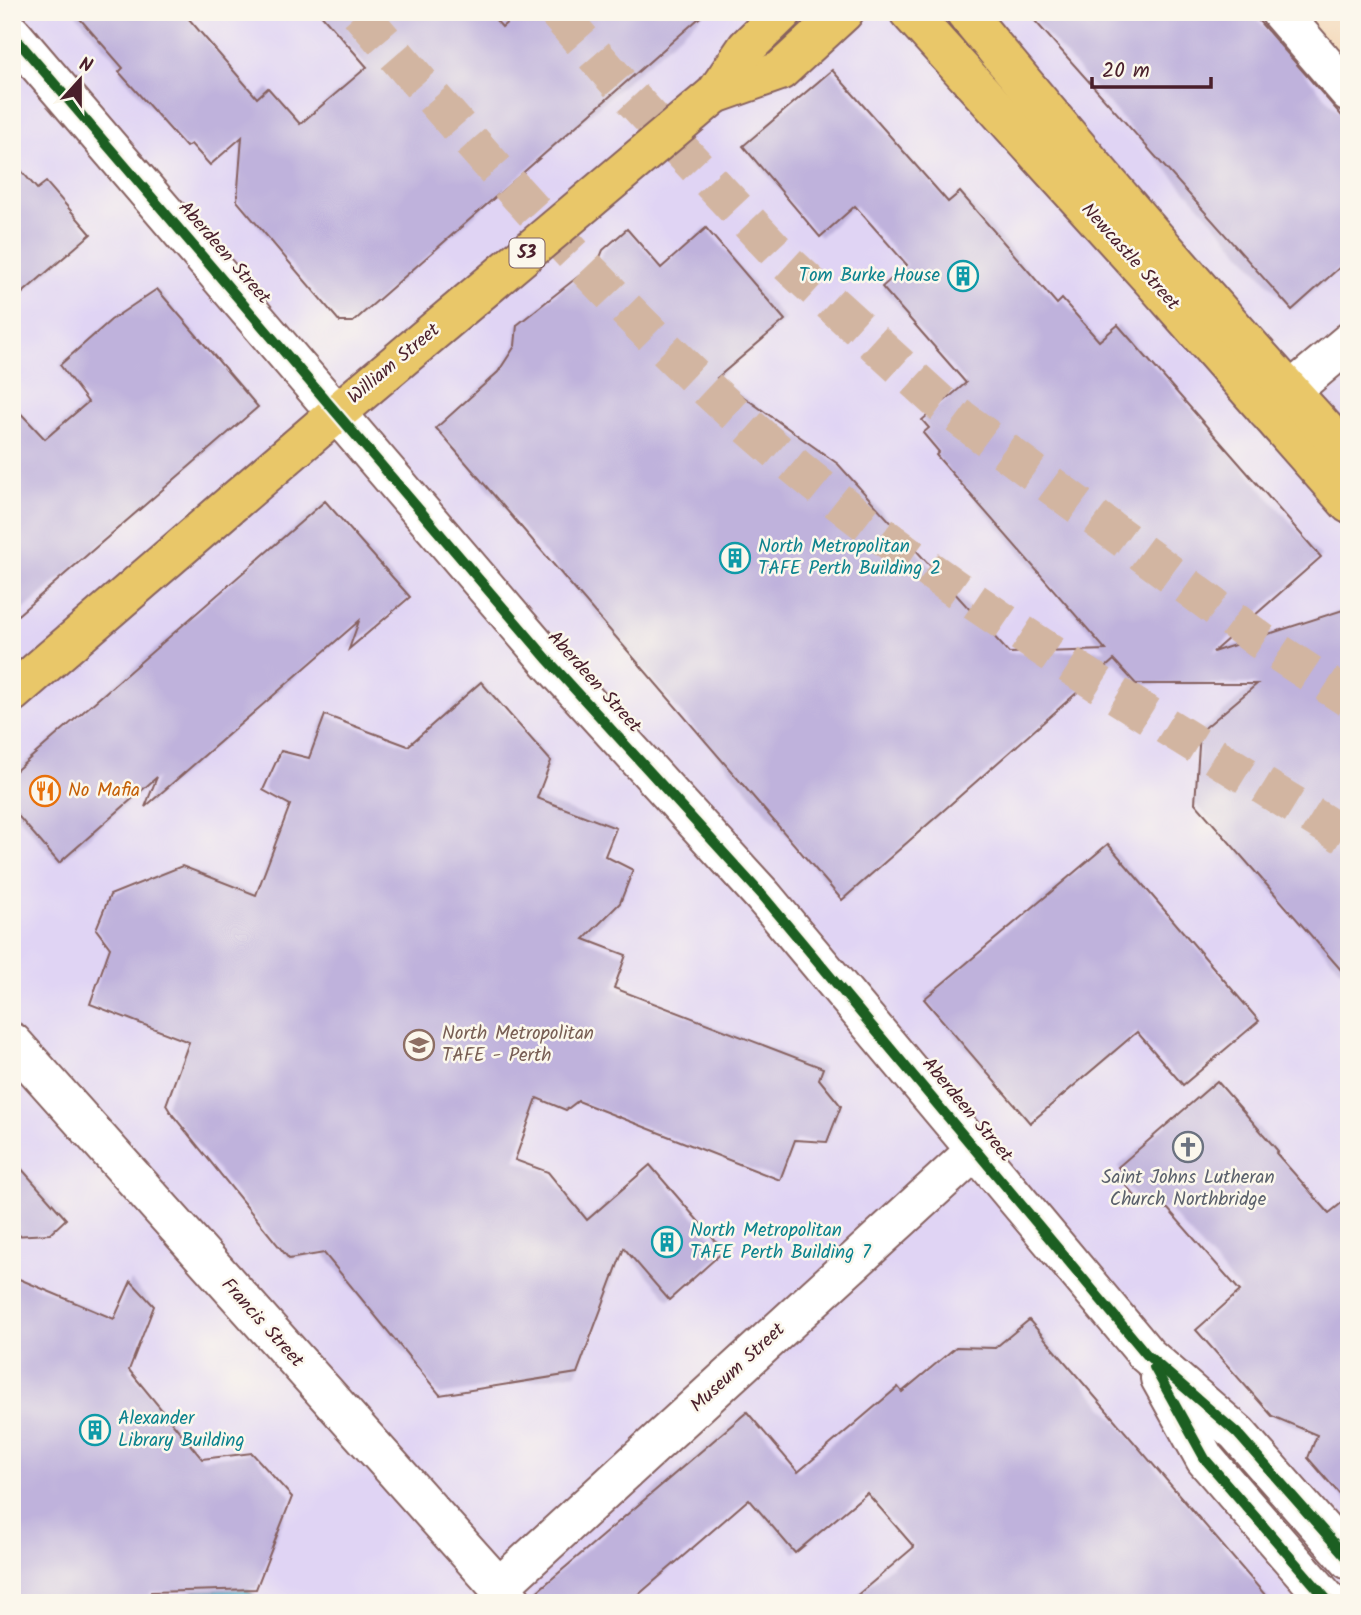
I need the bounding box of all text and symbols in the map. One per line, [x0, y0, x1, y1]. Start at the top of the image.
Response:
north arrow [46, 46, 116, 116]
scale bar [1092, 46, 1210, 90]
text: N [74, 50, 96, 82]
text: 20 m [1102, 55, 1150, 88]
street label: Aberdeen Street [170, 195, 278, 312]
street label: Newcastle Street [1073, 196, 1187, 318]
road number: 53 [510, 239, 544, 268]
building icon: Tom Burke House [946, 259, 980, 293]
place label: Tom Burke House [799, 261, 940, 291]
street label: William Street [341, 316, 447, 412]
place label: North Metropolitan TAFE Perth Building 2 [758, 532, 941, 584]
building icon: North Metropolitan TAFE Perth Building 2 [718, 541, 752, 575]
street label: Aberdeen Street [540, 624, 649, 740]
restaurant icon: No Mafia [28, 774, 62, 808]
place label: No Mafia [68, 776, 140, 806]
place label: North Metropolitan TAFE - Perth [442, 1019, 594, 1071]
school or university icon: North Metropolitan TAFE - Perth [402, 1028, 436, 1062]
street label: Aberdeen Street [914, 1051, 1020, 1169]
church icon: Saint Johns Lutheran Church Northbridge [1171, 1130, 1205, 1164]
place label: Saint Johns Lutheran Church Northbridge [1101, 1163, 1275, 1215]
place label: North Metropolitan TAFE Perth Building 7 [690, 1216, 872, 1268]
building icon: North Metropolitan TAFE Perth Building 7 [650, 1225, 684, 1259]
street label: Francis Street [213, 1271, 311, 1375]
street label: Museum Street [684, 1315, 793, 1420]
place label: Alexander Library Building [118, 1404, 244, 1456]
building icon: Alexander Library Building [78, 1413, 112, 1447]

